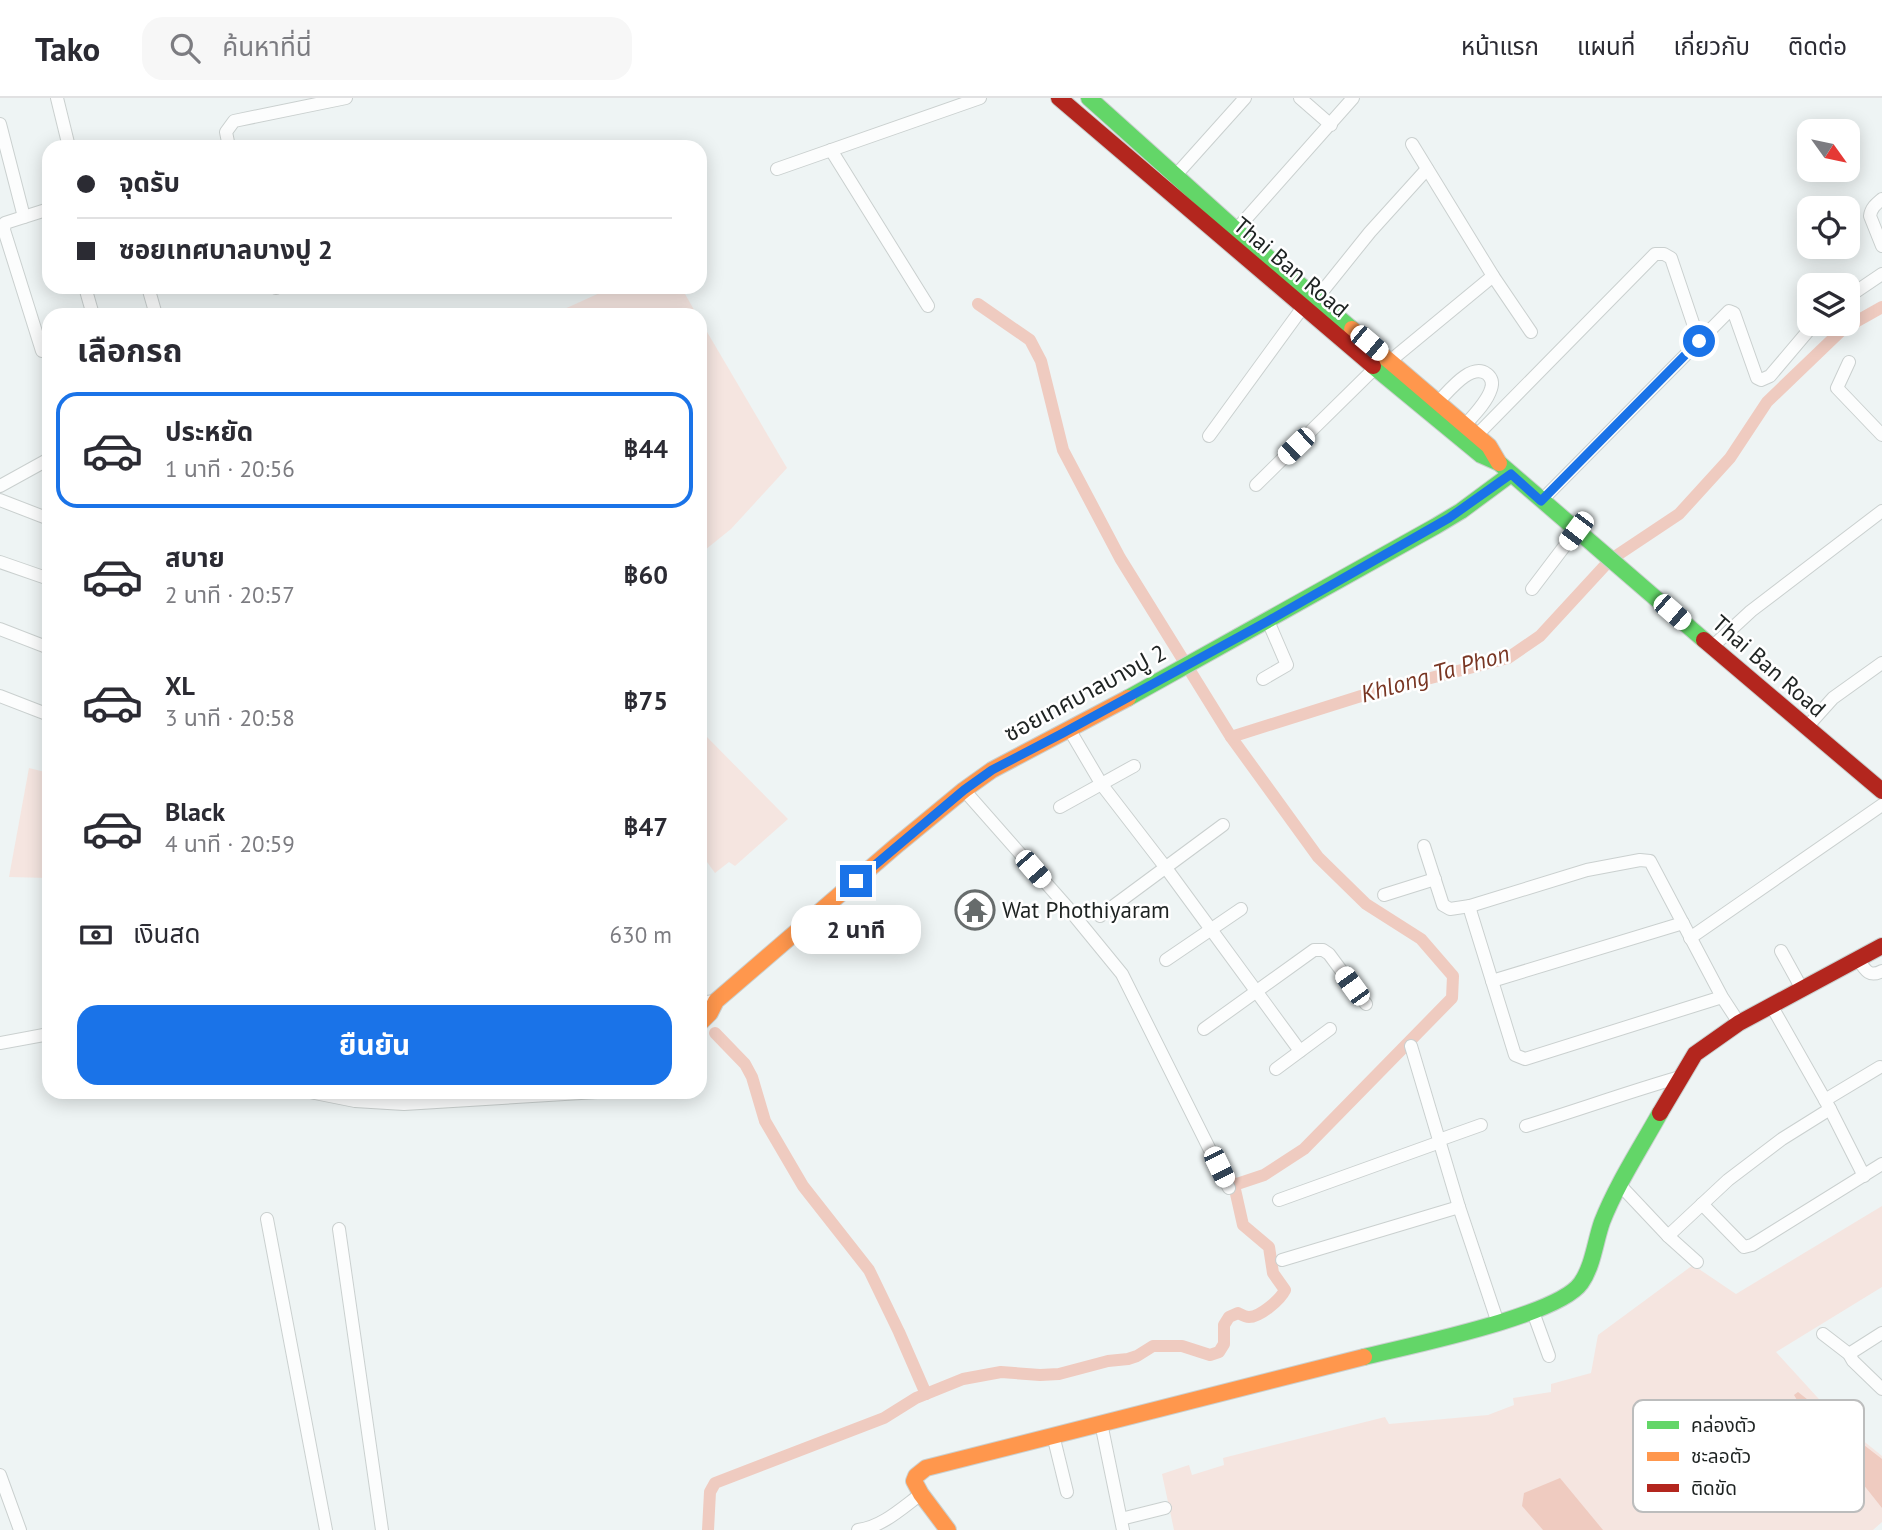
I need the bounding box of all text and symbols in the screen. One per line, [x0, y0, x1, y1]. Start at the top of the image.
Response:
search box [142, 17, 632, 80]
text: Tako [35, 27, 100, 70]
icon: search [166, 29, 204, 67]
text: ค้นหาที่นี่ [222, 30, 312, 63]
text: หน้าแรก [1461, 31, 1539, 62]
text: แผนที่ [1577, 31, 1635, 62]
text: เกี่ยวกับ [1673, 31, 1750, 62]
text: ติดต่อ [1788, 31, 1847, 62]
north arrow [1797, 119, 1860, 182]
map controls [1797, 119, 1860, 336]
text: จุดรับ [119, 166, 180, 199]
button: locate [1797, 196, 1860, 259]
street label: Thai Ban Road [1228, 210, 1355, 323]
text: ซอยเทศบาลบางปู 2 [119, 233, 333, 266]
button: layers [1797, 273, 1860, 336]
car [1347, 321, 1392, 365]
route start [1683, 325, 1715, 357]
text: เลือกรถ [77, 329, 182, 371]
text: ประหยัด [165, 415, 253, 448]
icon: car [81, 419, 144, 482]
car [1274, 424, 1319, 468]
text: ฿44 [623, 432, 668, 465]
text: 1 นาที · 20:56 [165, 454, 295, 483]
car [1555, 508, 1598, 554]
text: สบาย [165, 541, 225, 574]
icon: car [81, 545, 144, 608]
text: ฿60 [623, 558, 668, 591]
text: 2 นาที · 20:57 [165, 580, 295, 609]
car [1650, 590, 1695, 634]
street label: Thai Ban Road [1706, 608, 1832, 723]
water label: Khlong Ta Phon [1357, 637, 1513, 710]
street label: ซอยเทศบาลบางปู 2 [999, 638, 1171, 748]
text: XL [165, 669, 195, 702]
icon: car [81, 671, 144, 734]
text: ฿75 [623, 684, 668, 717]
text: 3 นาที · 20:58 [165, 703, 295, 732]
text: Black [165, 795, 225, 828]
icon: car [81, 797, 144, 860]
text: ฿47 [623, 810, 668, 843]
text: 4 นาที · 20:59 [165, 829, 295, 858]
car [1012, 846, 1055, 892]
route end [840, 865, 872, 897]
temple icon: Wat Phothiyaram [954, 889, 996, 931]
place label: Wat Phothiyaram [1002, 895, 1170, 924]
callout: 2 นาที [791, 906, 921, 954]
text: 2 นาที [827, 915, 885, 944]
icon: cash [77, 916, 115, 954]
text: เงินสด [133, 917, 200, 950]
text: 630 m [610, 920, 672, 949]
car [1332, 963, 1373, 1009]
button: ยืนยัน [77, 1005, 672, 1085]
car [1201, 1144, 1238, 1190]
legend [1633, 1400, 1864, 1512]
text: คล่องตัว [1691, 1413, 1756, 1437]
text: ชะลอตัว [1691, 1444, 1751, 1468]
text: ติดขัด [1691, 1476, 1737, 1500]

